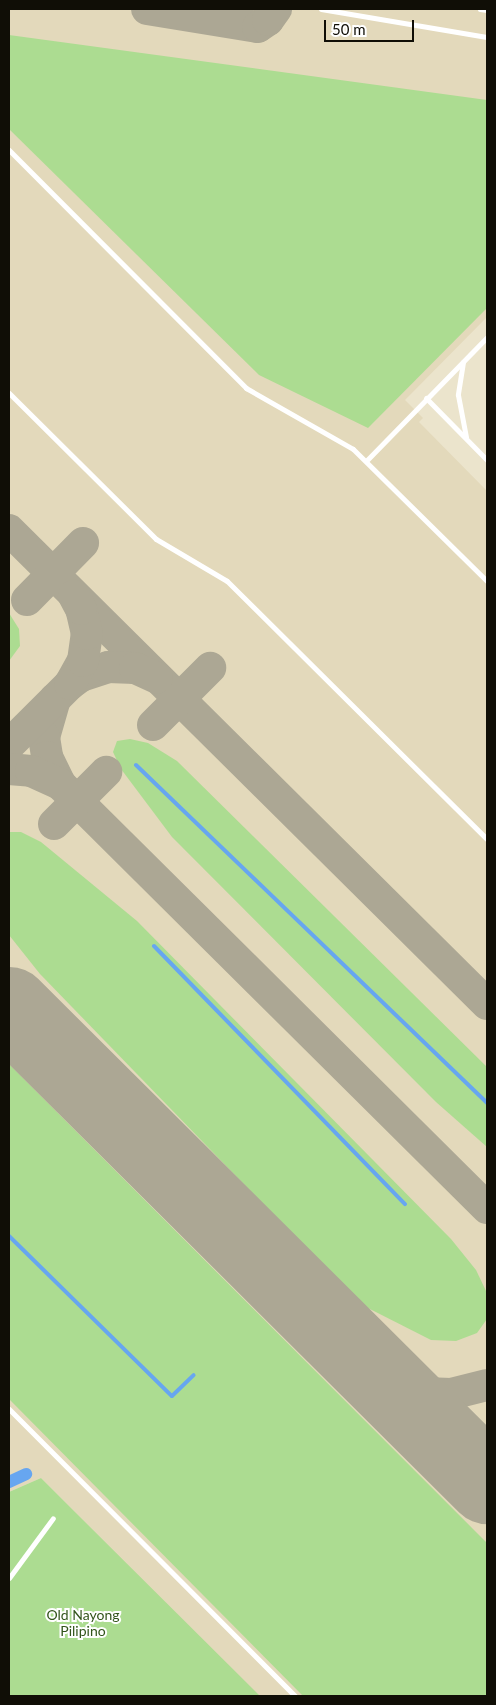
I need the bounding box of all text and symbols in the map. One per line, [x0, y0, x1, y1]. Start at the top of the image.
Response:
scale bar [326, 10, 416, 42]
text: 50 m [332, 20, 366, 38]
park label: Old Nayong Pilipino [46, 1607, 120, 1640]

